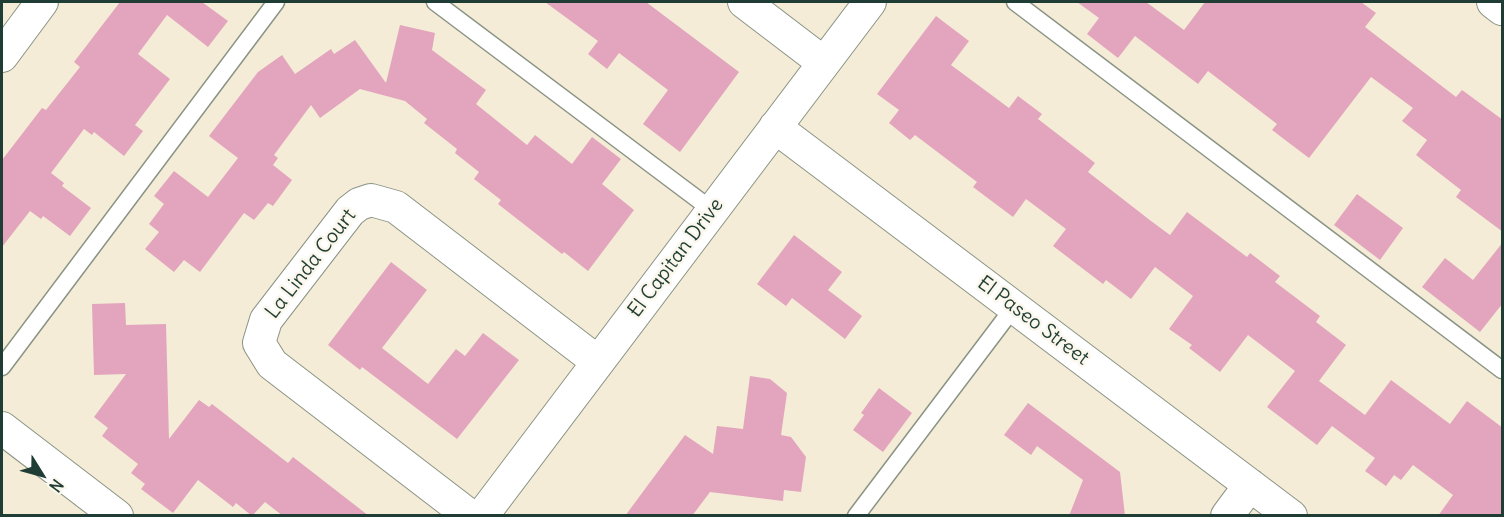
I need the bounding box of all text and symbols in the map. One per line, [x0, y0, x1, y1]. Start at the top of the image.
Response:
street label: El Capitan Drive [623, 194, 729, 322]
street label: La Linda Court [261, 204, 361, 324]
street label: El Paseo Street [973, 271, 1093, 371]
north arrow [12, 445, 72, 505]
text: N [45, 475, 68, 496]

